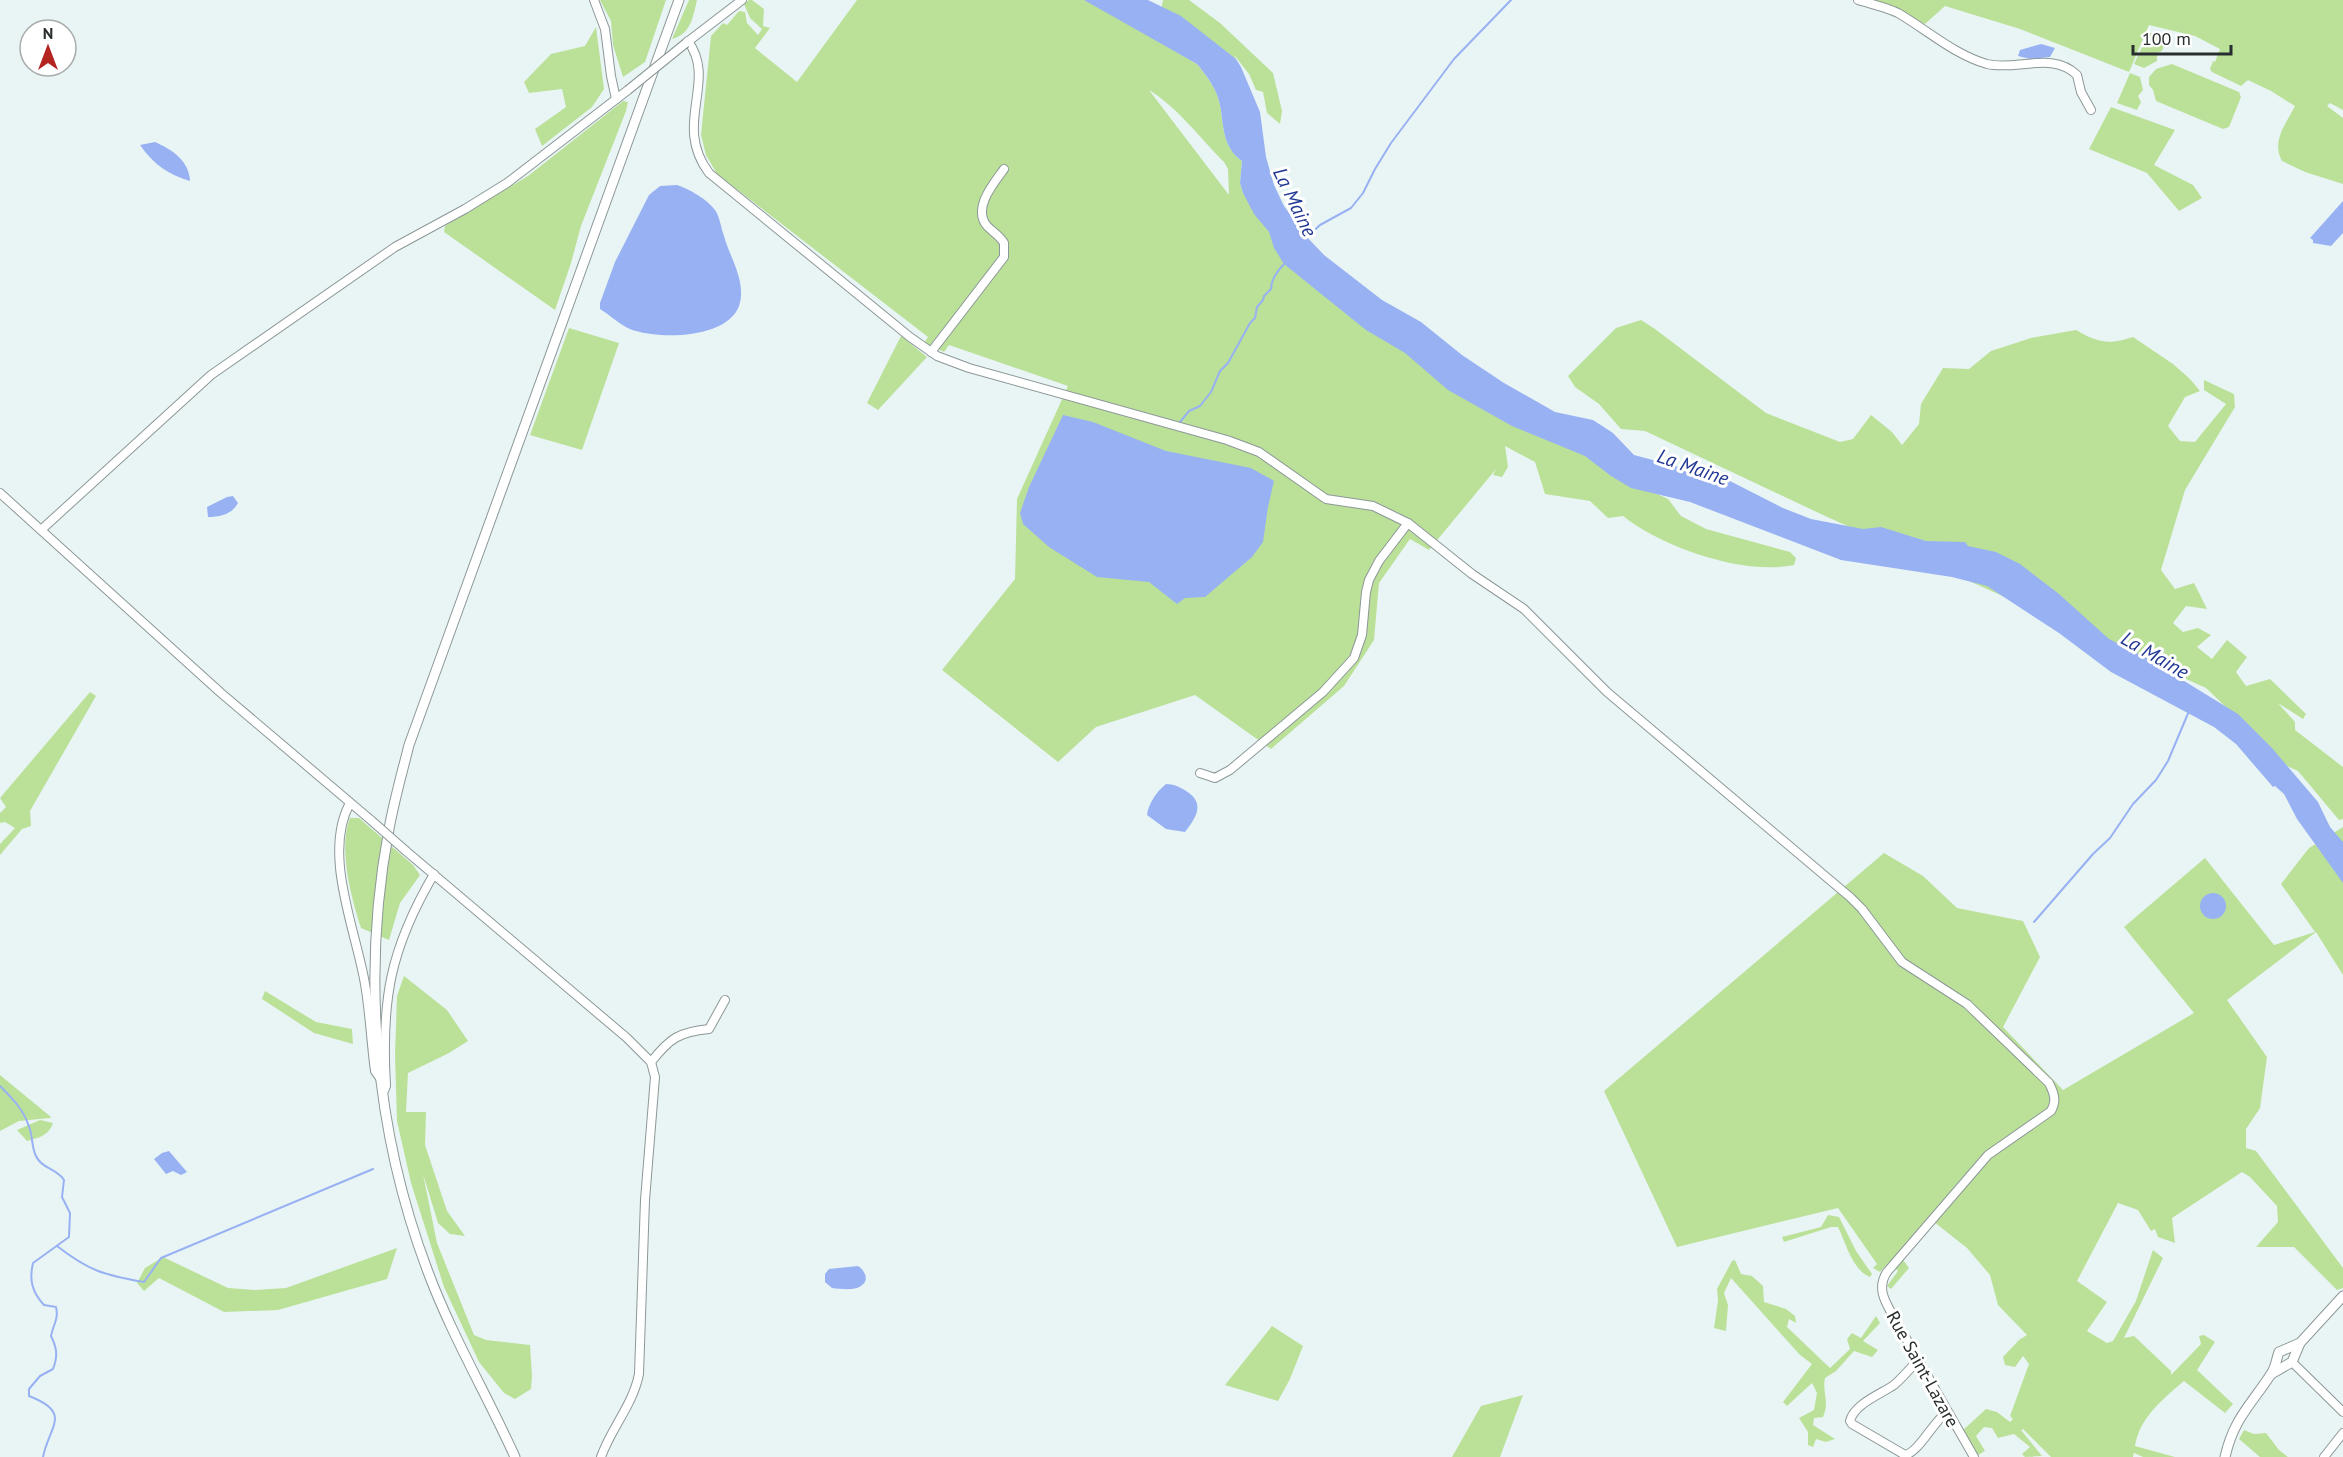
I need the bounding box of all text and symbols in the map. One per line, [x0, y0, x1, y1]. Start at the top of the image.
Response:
north arrow [18, 18, 78, 78]
scale bar [2133, 18, 2230, 56]
text: N [43, 23, 53, 43]
text: 100 m [2142, 27, 2191, 50]
water label: La Maine [1267, 163, 1323, 242]
water label: La Maine [1654, 443, 1733, 492]
water label: La Maine [2116, 625, 2194, 685]
street label: Rue Saint-Lazare [1882, 1307, 1964, 1431]

